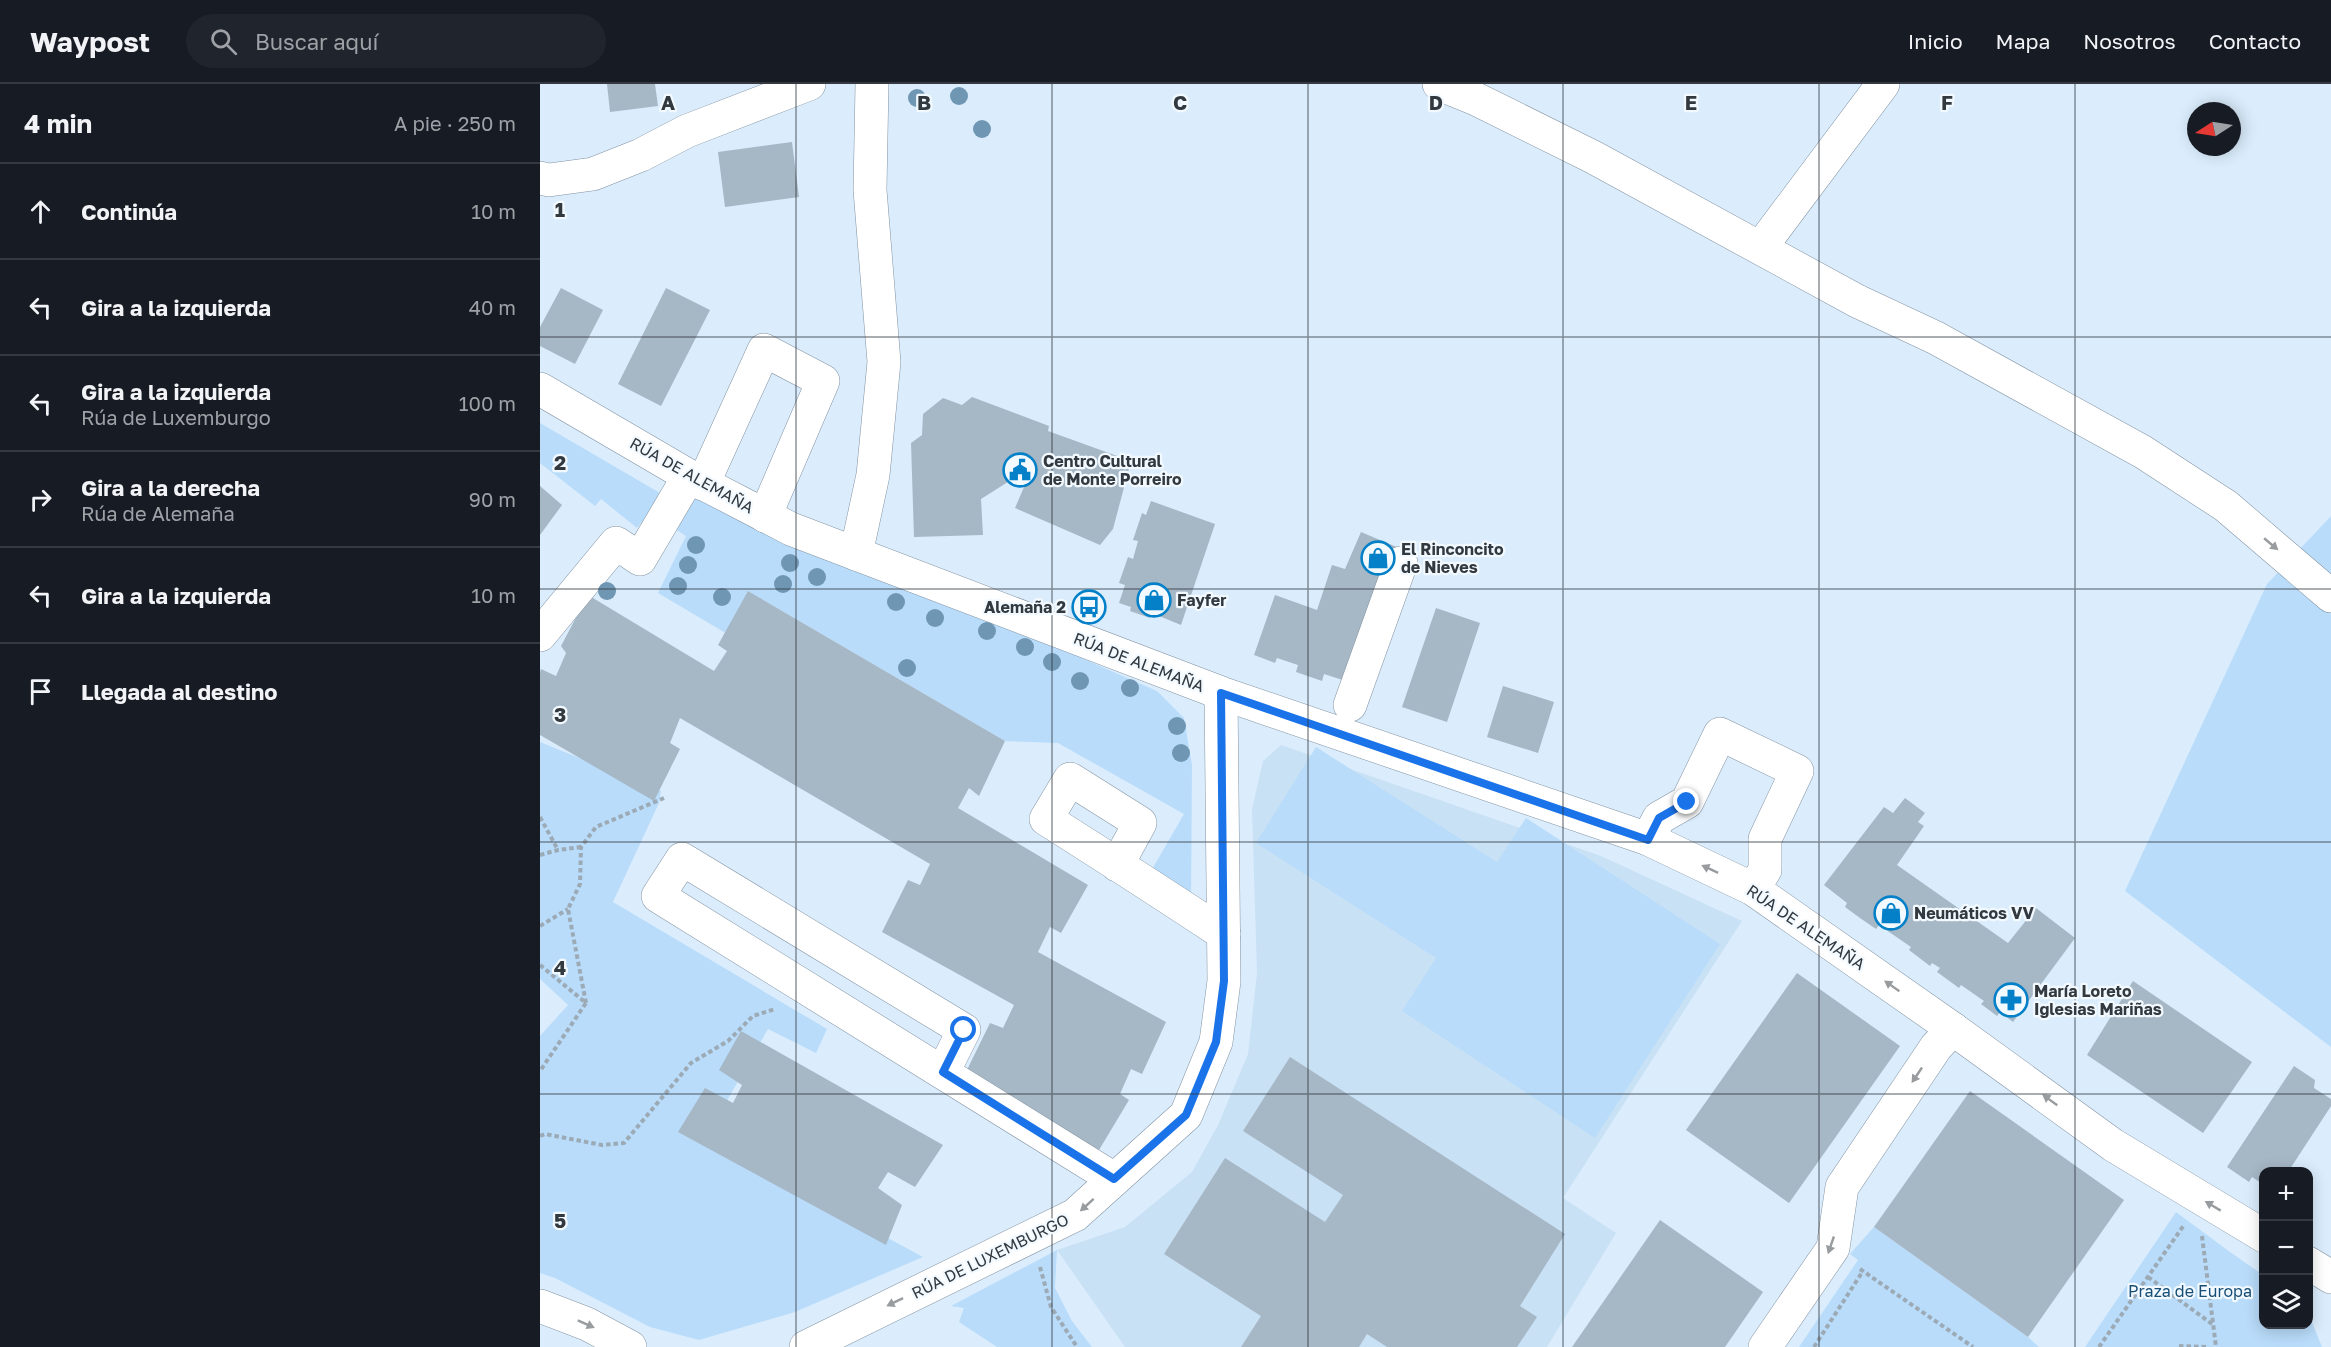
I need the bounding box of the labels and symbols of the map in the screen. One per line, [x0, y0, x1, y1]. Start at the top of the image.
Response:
text: A [661, 90, 675, 114]
text: B [917, 90, 931, 114]
text: C [1173, 90, 1187, 114]
text: D [1429, 90, 1443, 114]
text: E [1685, 90, 1697, 114]
text: F [1941, 90, 1953, 114]
north arrow [2187, 102, 2241, 156]
text: 1 [555, 197, 565, 221]
street label: RÚA DE ALEMAÑA [627, 433, 758, 517]
text: 2 [554, 450, 566, 474]
place label: Centro Cultural de Monte Porreiro [1043, 451, 1182, 489]
public building icon: Centro Cultural de Monte Porreiro [1002, 452, 1038, 488]
one-way arrow [2263, 537, 2278, 550]
place label: El Rinconcito de Nieves [1401, 539, 1504, 577]
shop icon: El Rinconcito de Nieves [1360, 540, 1396, 576]
shop icon: Fayfer [1136, 582, 1172, 618]
bus stop icon: Alemaña 2 [1071, 589, 1107, 625]
place label: Fayfer [1177, 590, 1226, 610]
place label: Alemaña 2 [984, 597, 1066, 617]
street label: RÚA DE ALEMAÑA [1071, 628, 1208, 696]
text: 3 [554, 702, 566, 726]
route end [1673, 788, 1699, 814]
one-way arrow [1702, 865, 1719, 874]
street label: RÚA DE ALEMAÑA [1743, 880, 1869, 974]
shop icon: Neumáticos VV [1873, 895, 1909, 931]
place label: Neumáticos VV [1914, 903, 2035, 923]
text: 4 [554, 955, 566, 979]
one-way arrow [1884, 980, 1900, 992]
place label: María Loreto Iglesias Mariñas [2034, 981, 2162, 1019]
pharmacy icon: María Loreto Iglesias Mariñas [1993, 982, 2029, 1018]
route start [950, 1016, 976, 1042]
one-way arrow [1911, 1066, 1923, 1082]
one-way arrow [2043, 1094, 2058, 1106]
one-way arrow [1079, 1198, 1094, 1212]
one-way arrow [2205, 1200, 2221, 1211]
text: 5 [554, 1208, 566, 1232]
street label: RÚA DE LUXEMBURGO [908, 1209, 1072, 1303]
one-way arrow [1826, 1237, 1836, 1255]
park label: Praza de Europa [2128, 1281, 2252, 1301]
one-way arrow [886, 1298, 903, 1307]
one-way arrow [578, 1319, 596, 1329]

